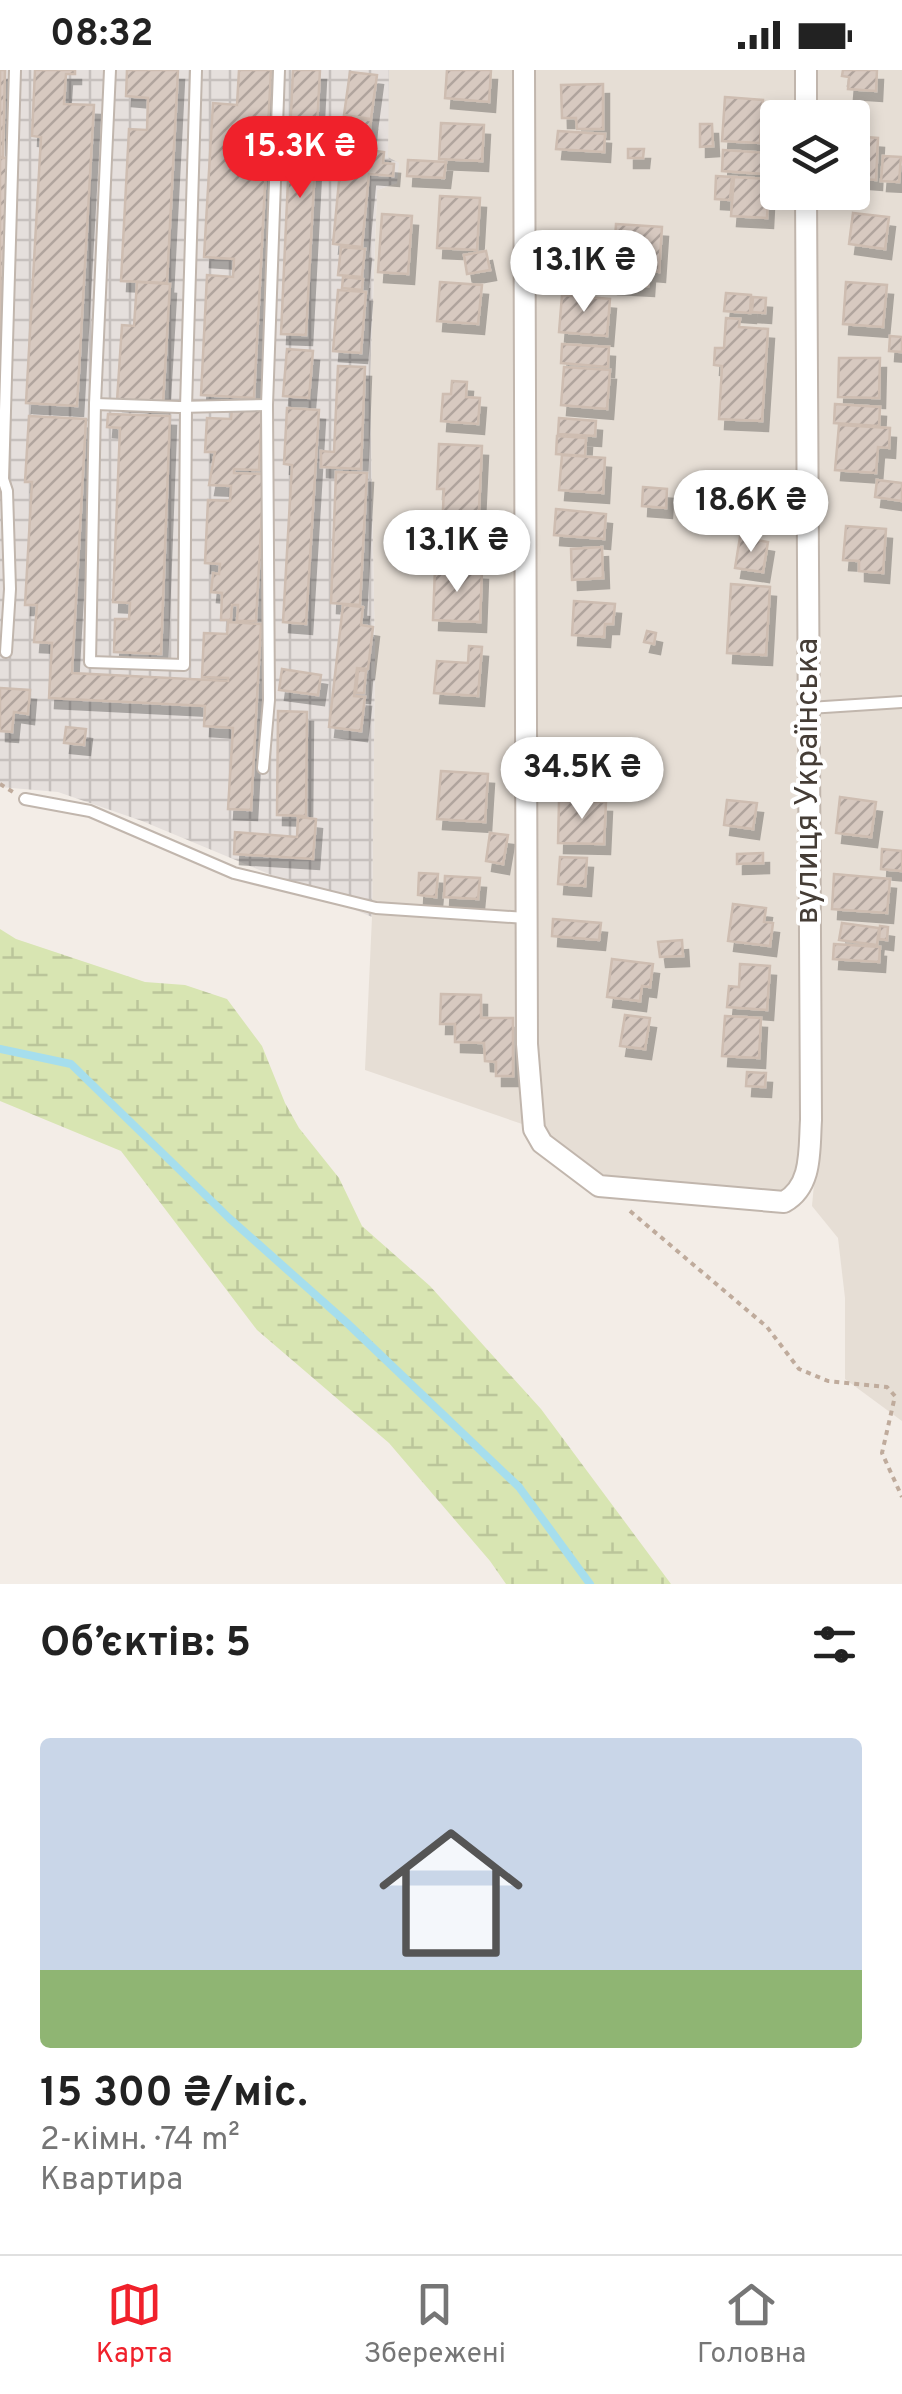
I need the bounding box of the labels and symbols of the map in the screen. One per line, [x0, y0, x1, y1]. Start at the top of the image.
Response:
pin: 15.3K ₴ [208, 116, 392, 201]
pin: 13.1K ₴ [492, 230, 676, 315]
pin: 18.6K ₴ [659, 470, 843, 555]
pin: 13.1K ₴ [365, 510, 549, 595]
street label: вулиця Українська [789, 638, 829, 924]
pin: 34.5K ₴ [490, 737, 674, 822]

